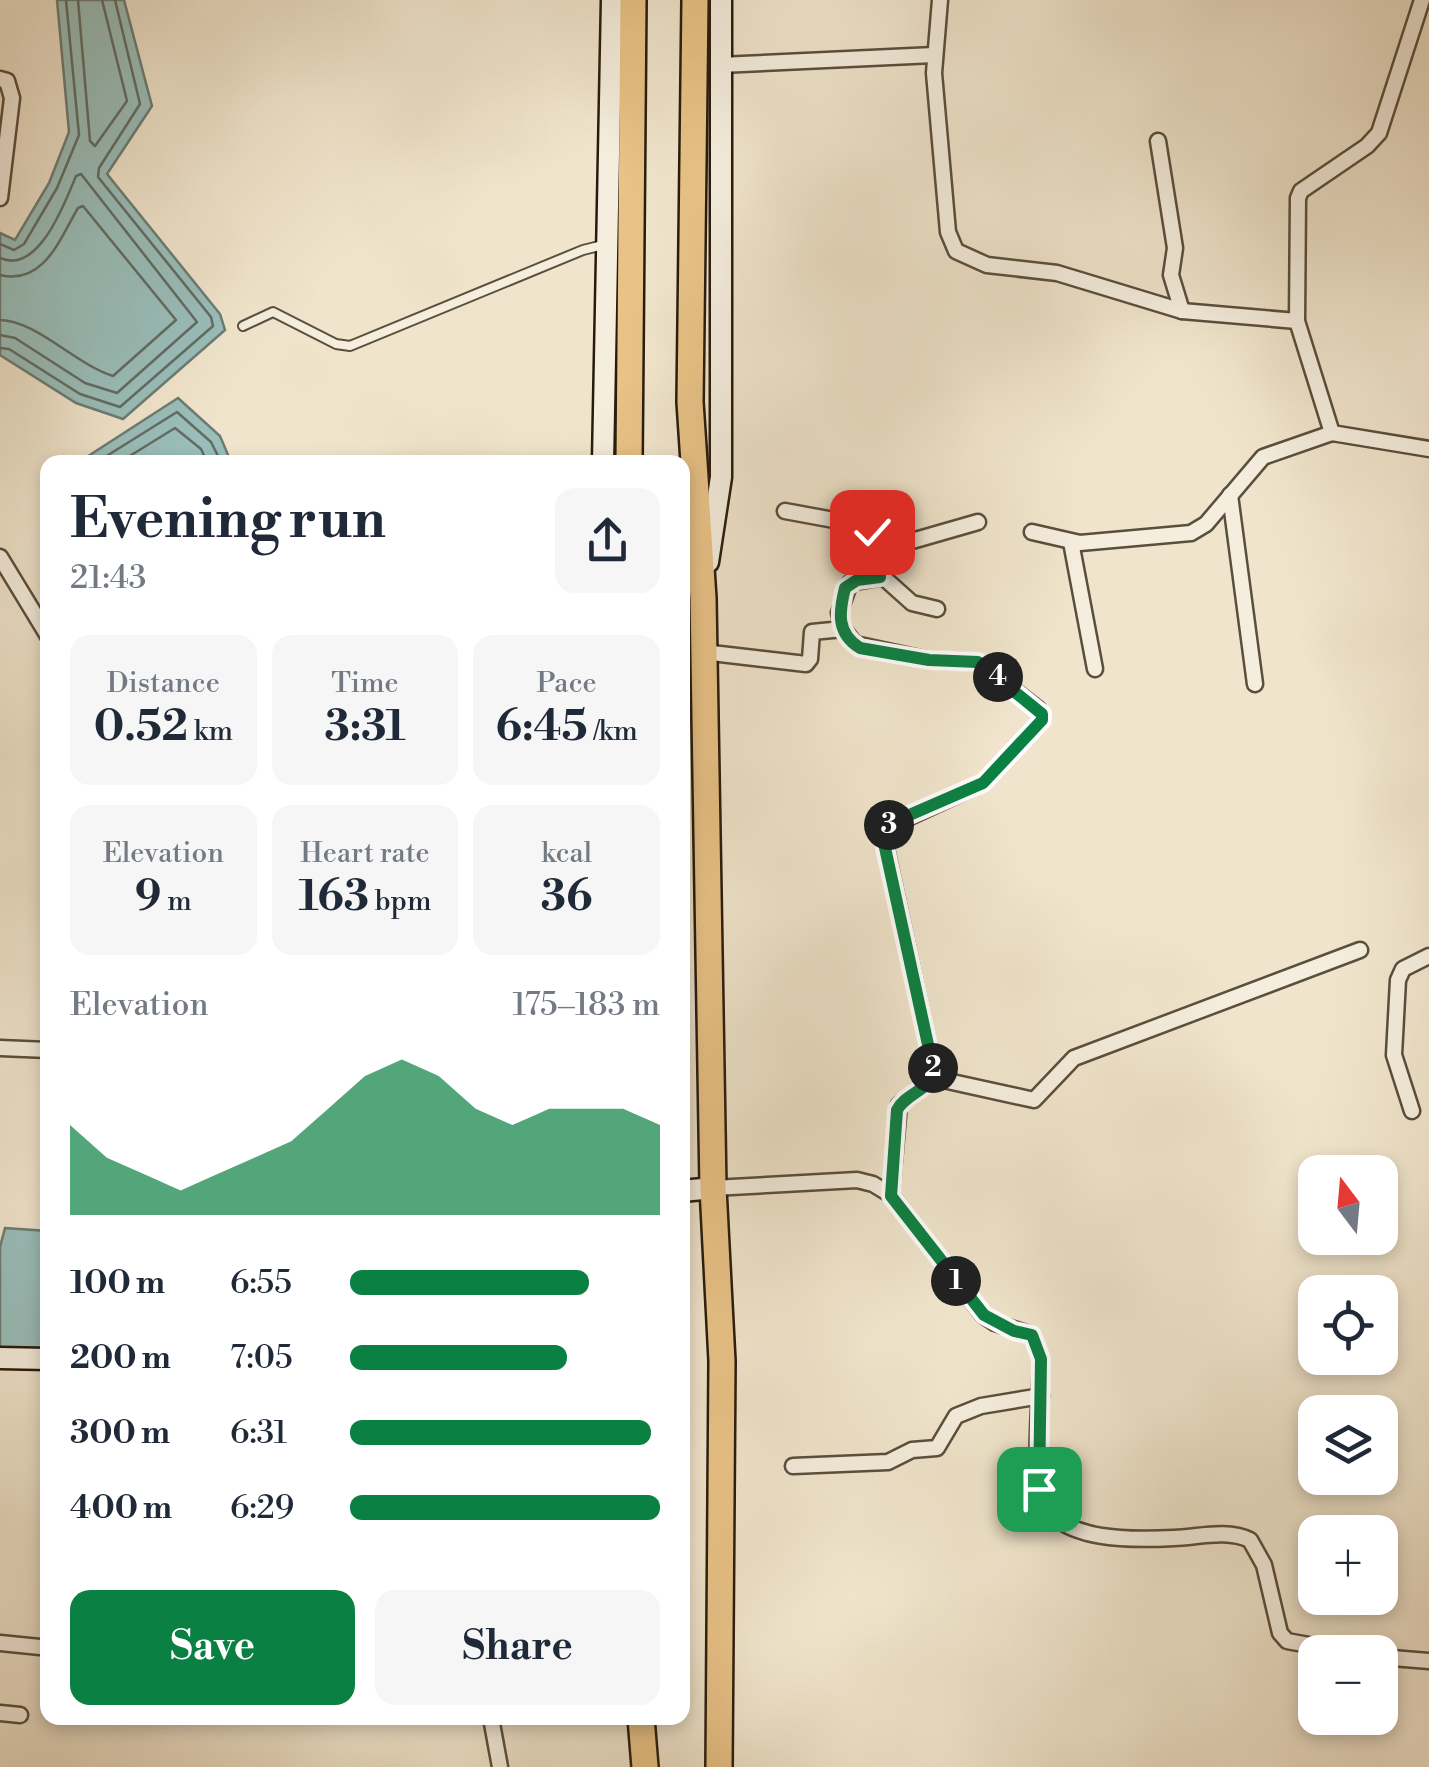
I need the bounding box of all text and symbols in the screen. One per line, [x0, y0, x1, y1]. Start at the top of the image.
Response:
text: Evening run [70, 486, 386, 555]
button: share [555, 488, 660, 593]
pin [830, 490, 915, 575]
icon: check [845, 505, 900, 560]
text: 21:43 [70, 558, 146, 598]
pin: 4 [973, 652, 1023, 702]
text: 4 [989, 659, 1007, 694]
text: Distance [107, 666, 220, 701]
text: Time [331, 666, 399, 701]
text: Pace [537, 666, 597, 701]
text: 0.52 [94, 701, 188, 754]
text: 3:31 [324, 701, 406, 754]
text: 6:45 [495, 701, 588, 754]
text: km [188, 714, 233, 749]
text: /km [588, 714, 638, 749]
pin: 3 [864, 800, 914, 850]
text: 3 [881, 807, 897, 842]
text: Elevation [103, 836, 224, 871]
text: Heart rate [300, 836, 430, 871]
text: kcal [541, 836, 592, 871]
text: 9 [135, 871, 161, 924]
text: 163 [299, 871, 369, 924]
text: 36 [541, 871, 593, 924]
text: m [161, 884, 192, 919]
text: bpm [369, 884, 431, 919]
text: Elevation [70, 985, 209, 1025]
text: 175–183 m [512, 985, 660, 1025]
pin: 2 [908, 1043, 958, 1093]
text: 2 [924, 1050, 942, 1085]
north arrow [1298, 1155, 1398, 1255]
map controls [1298, 1155, 1398, 1735]
pin: 1 [931, 1256, 981, 1306]
text: 100 m [70, 1263, 165, 1303]
text: 6:55 [230, 1263, 292, 1303]
text: 1 [949, 1263, 963, 1298]
button: locate [1298, 1275, 1398, 1375]
text: 200 m [70, 1338, 171, 1378]
text: 7:05 [230, 1338, 293, 1378]
button: layers [1298, 1395, 1398, 1495]
text: 300 m [70, 1413, 170, 1453]
text: 6:31 [230, 1413, 287, 1453]
pin [997, 1447, 1082, 1532]
icon: arrive [1012, 1462, 1067, 1517]
text: 400 m [70, 1488, 172, 1528]
text: 6:29 [230, 1488, 294, 1528]
button: + [1298, 1515, 1398, 1615]
button: Save [70, 1590, 355, 1705]
button: Share [375, 1590, 660, 1705]
button: − [1298, 1635, 1398, 1735]

